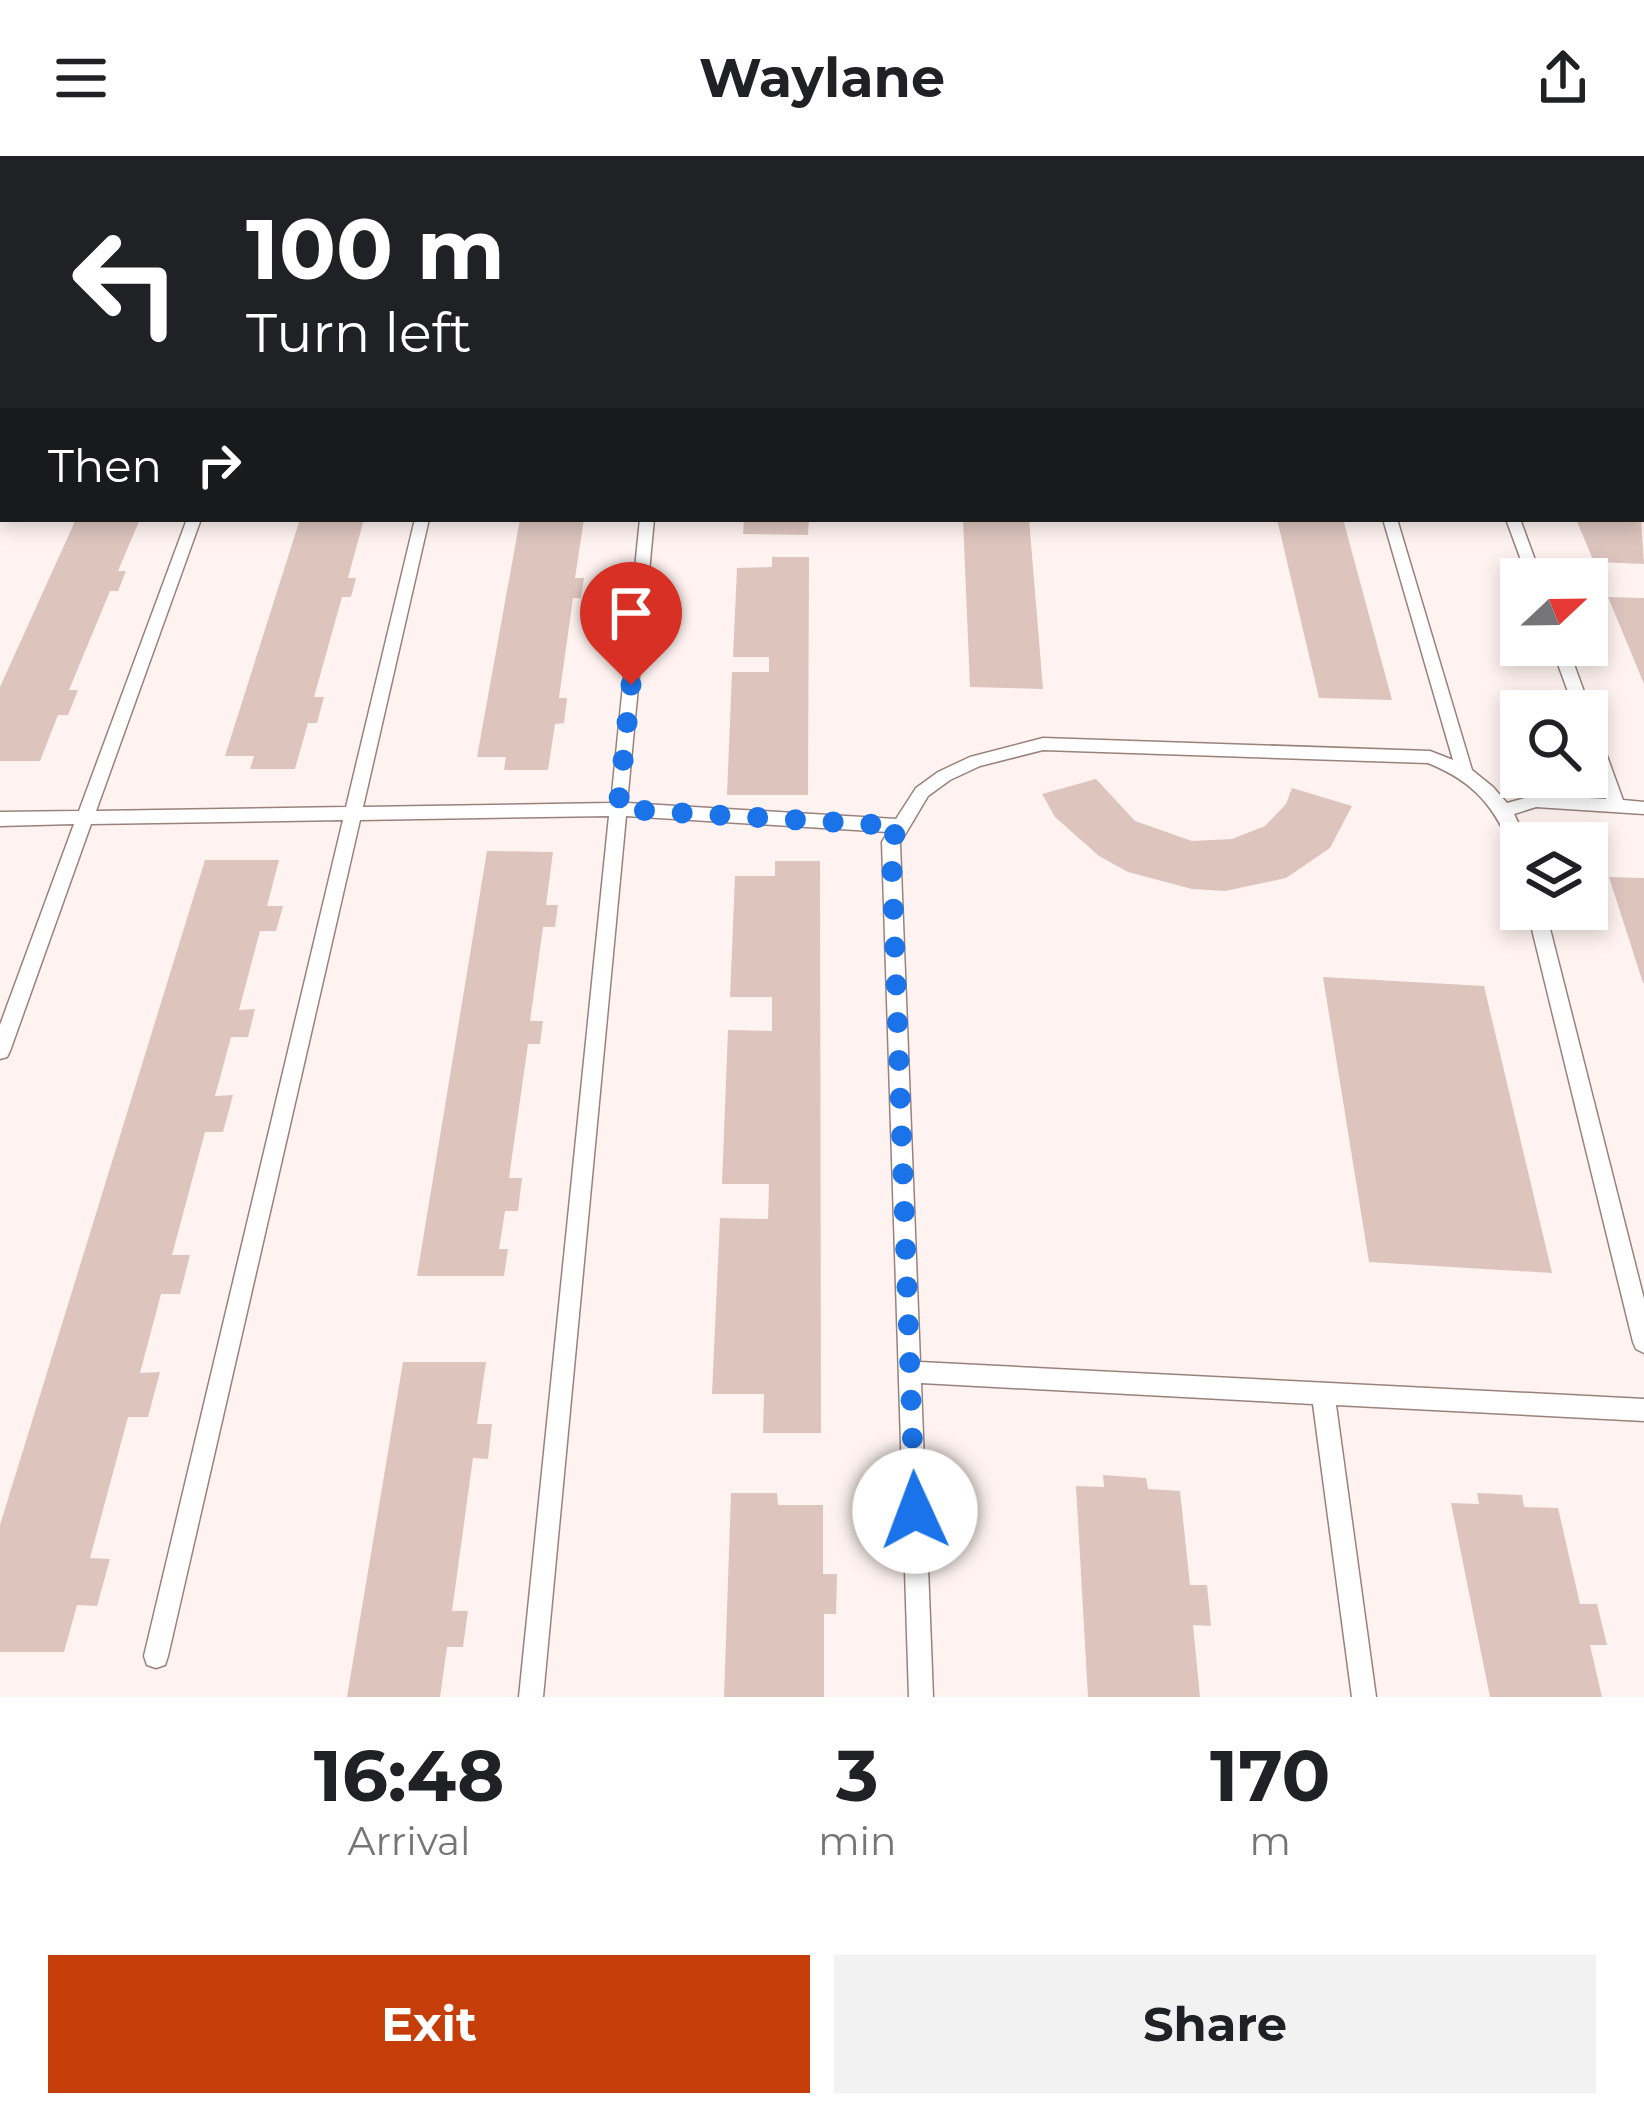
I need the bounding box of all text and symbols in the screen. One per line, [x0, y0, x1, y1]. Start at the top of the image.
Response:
icon: menu [48, 45, 114, 111]
text: Waylane [699, 45, 945, 111]
icon: share [1530, 45, 1596, 111]
text: 100 m [246, 198, 505, 300]
icon: left [48, 204, 204, 360]
text: Turn left [246, 300, 472, 366]
icon: right [186, 432, 252, 498]
text: Then [48, 438, 162, 493]
north arrow [1500, 558, 1608, 666]
map controls [1500, 558, 1608, 930]
pin [580, 562, 682, 685]
icon: arrive [598, 580, 664, 646]
button: search [1500, 690, 1608, 798]
button: layers [1500, 822, 1608, 930]
position arrow [852, 1448, 978, 1574]
text: 16:48 [314, 1731, 504, 1819]
text: 3 [836, 1731, 879, 1819]
text: 170 [1210, 1731, 1330, 1819]
text: Arrival [348, 1817, 471, 1865]
text: min [818, 1817, 896, 1865]
text: m [1249, 1817, 1291, 1865]
button: Exit [48, 1955, 810, 2093]
button: Share [834, 1955, 1596, 2093]

